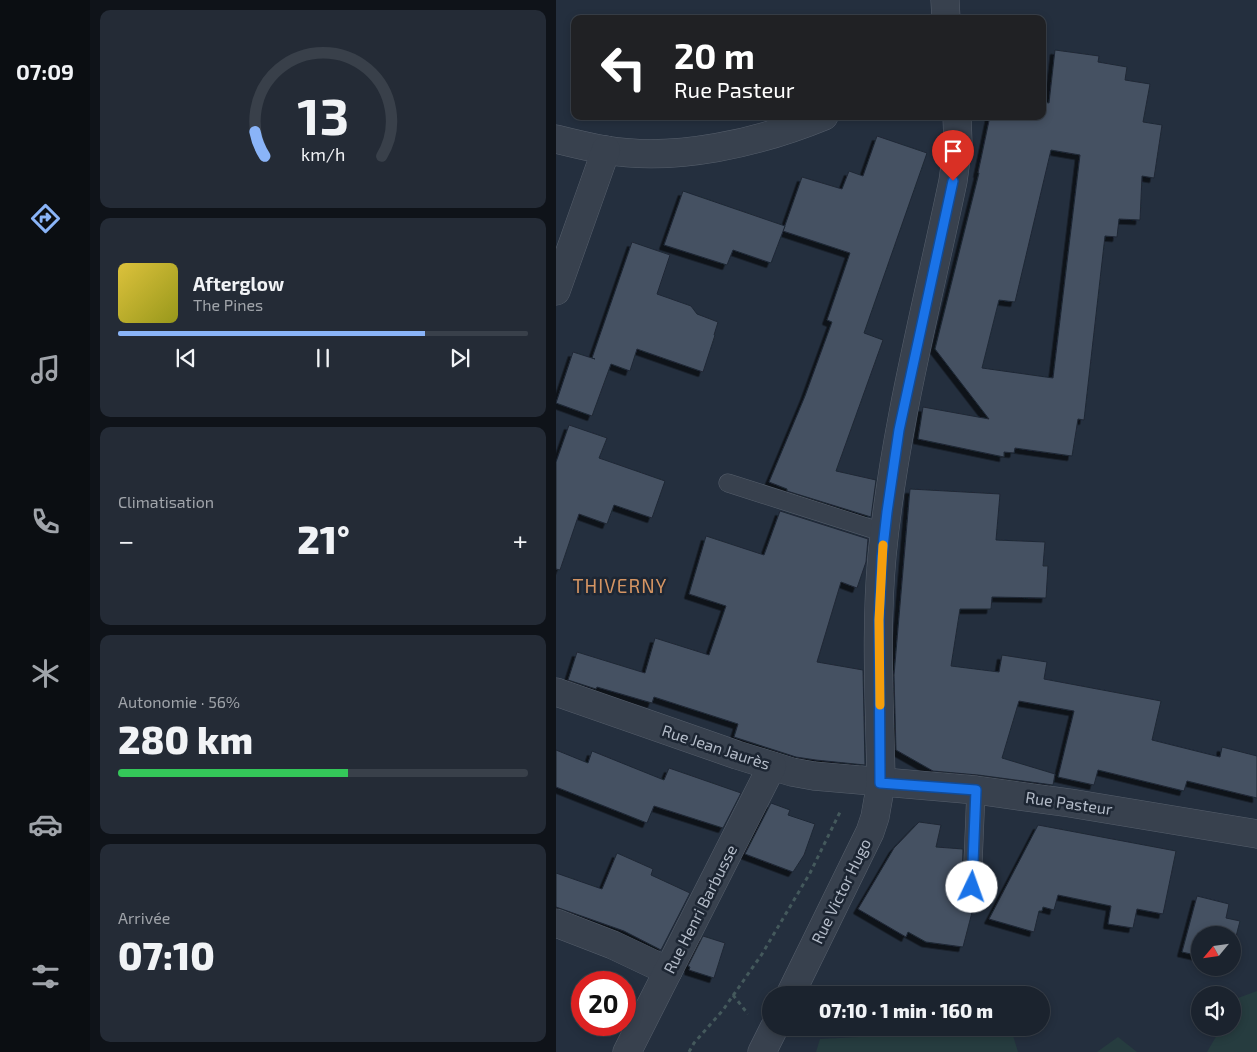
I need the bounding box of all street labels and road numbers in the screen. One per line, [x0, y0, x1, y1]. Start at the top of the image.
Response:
street label: Rue Jean Jaurès [660, 720, 773, 773]
street label: Rue Pasteur [1024, 787, 1114, 818]
street label: Rue Victor Hugo [807, 835, 874, 947]
street label: Rue Henri Barbusse [659, 841, 740, 976]

